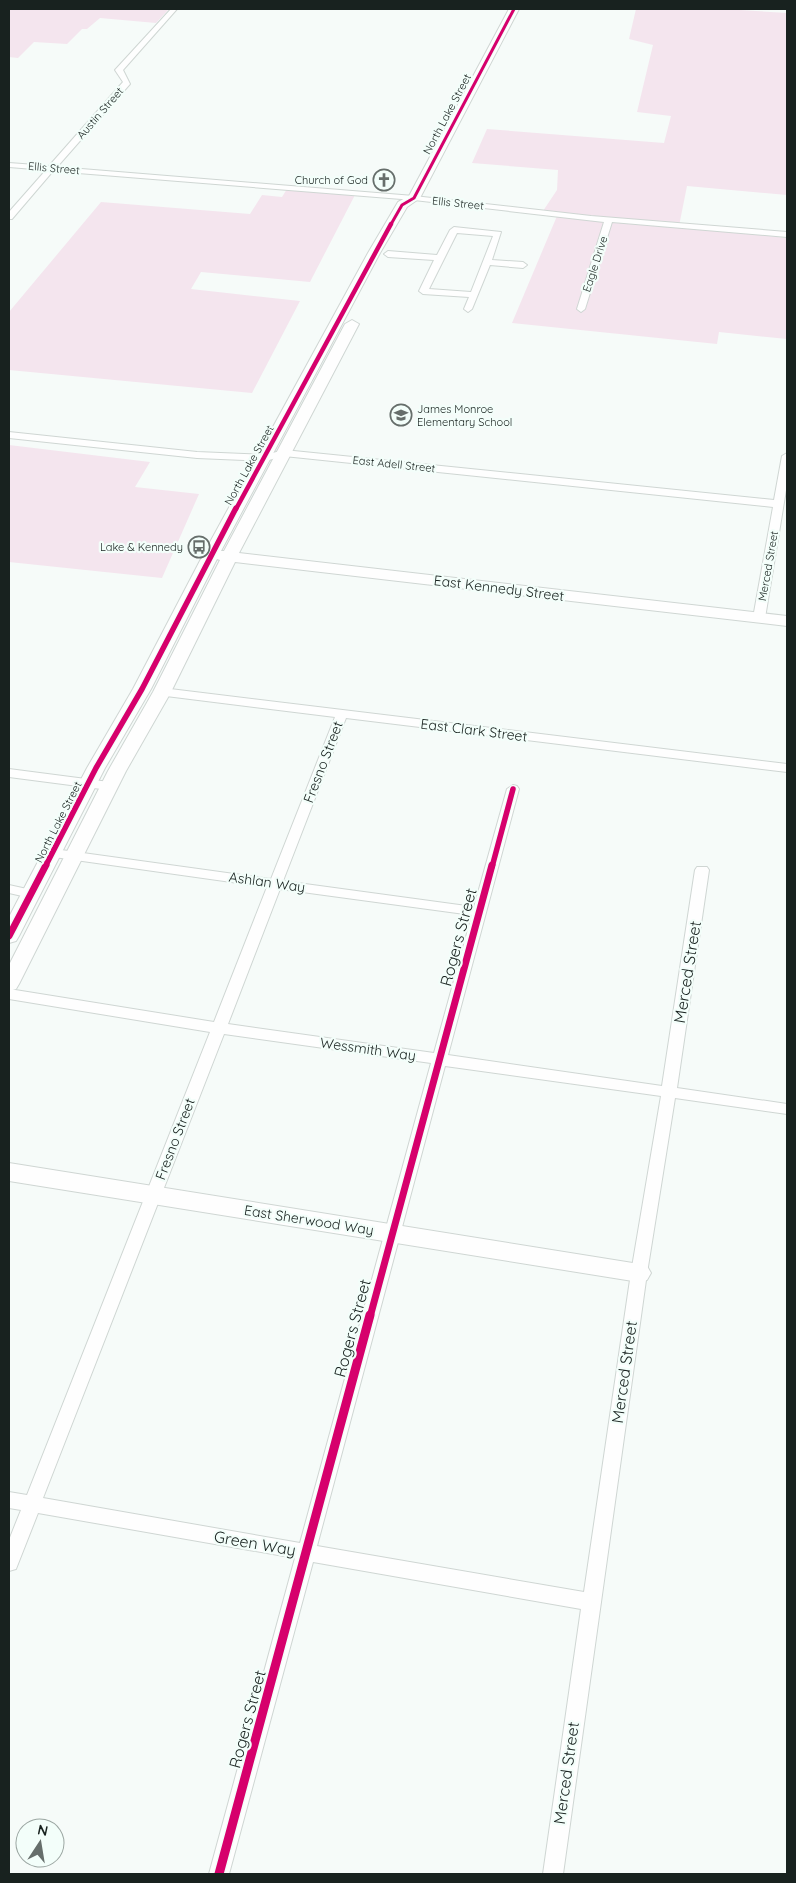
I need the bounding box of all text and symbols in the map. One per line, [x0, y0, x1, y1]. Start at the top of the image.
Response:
street label: North Lake Street [420, 71, 474, 157]
street label: Austin Street [74, 84, 126, 142]
street label: Ellis Street [28, 159, 81, 177]
church icon: Church of God [372, 168, 396, 192]
place label: Church of God [295, 173, 368, 187]
street label: Ellis Street [431, 193, 485, 213]
street label: Eagle Drive [579, 234, 611, 294]
place label: James Monroe Elementary School [417, 402, 512, 429]
school or university icon: James Monroe Elementary School [389, 403, 413, 427]
street label: North Lake Street [221, 422, 277, 507]
street label: East Adell Street [352, 453, 436, 475]
street label: Merced Street [755, 530, 781, 602]
bus stop icon: Lake & Kennedy [187, 535, 211, 559]
place label: Lake & Kennedy [100, 540, 183, 554]
street label: East Kennedy Street [433, 571, 565, 605]
street label: East Clark Street [420, 715, 529, 746]
street label: Fresno Street [299, 718, 347, 805]
street label: North Lake Street [31, 779, 85, 865]
street label: Ashlan Way [228, 868, 306, 896]
street label: Rogers Street [435, 886, 481, 988]
street label: Merced Street [669, 919, 705, 1025]
street label: Wessmith Way [319, 1033, 417, 1065]
street label: Fresno Street [151, 1095, 199, 1182]
street label: East Sherwood Way [243, 1201, 375, 1239]
street label: Rogers Street [329, 1277, 375, 1379]
street label: Merced Street [607, 1320, 641, 1424]
street label: Green Way [213, 1526, 297, 1560]
street label: Rogers Street [224, 1668, 270, 1770]
street label: Merced Street [549, 1721, 583, 1825]
north arrow [15, 1818, 65, 1868]
text: N [36, 1820, 50, 1840]

